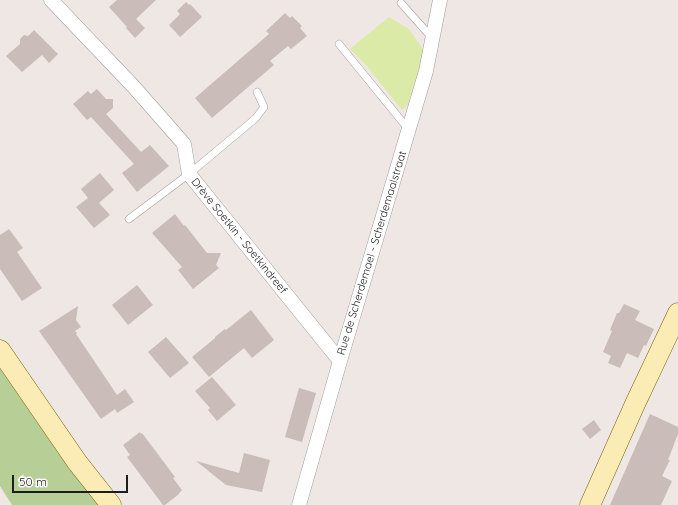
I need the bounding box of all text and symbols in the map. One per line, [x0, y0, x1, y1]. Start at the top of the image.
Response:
street label: Rue de Scherdemael - Scherdemaalstraat [335, 149, 409, 357]
street label: Drève Soetkin - Soetkindreef [188, 175, 290, 297]
scale bar [14, 467, 130, 493]
text: 50 m [19, 474, 47, 489]

